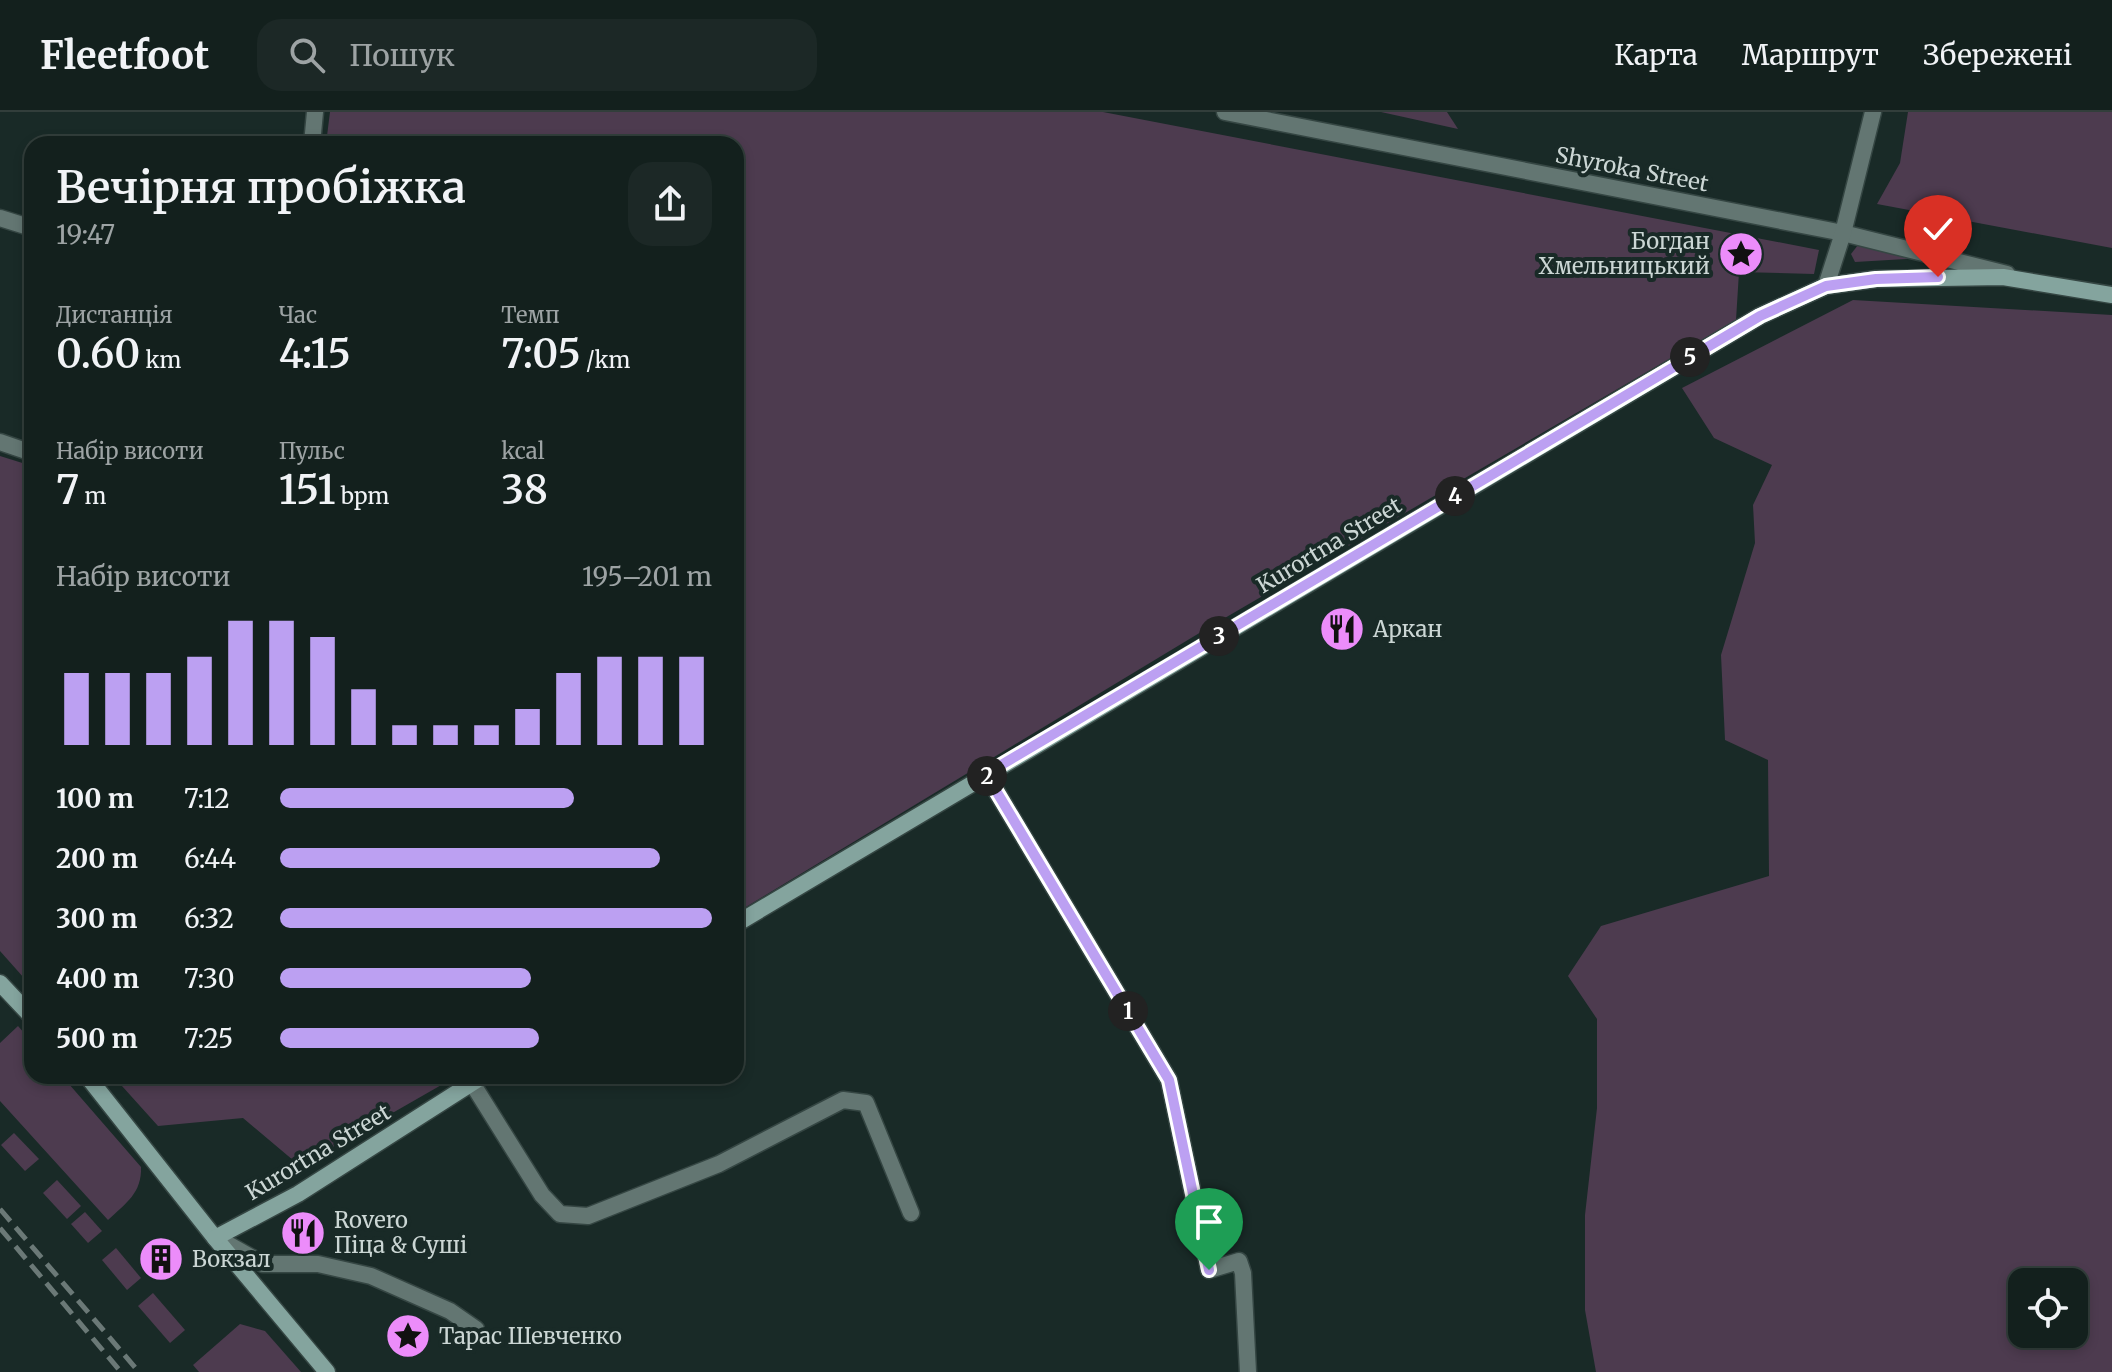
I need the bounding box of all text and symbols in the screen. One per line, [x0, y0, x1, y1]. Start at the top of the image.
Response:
search box [257, 19, 817, 91]
text: Fleetfoot [40, 32, 209, 79]
icon: search [285, 33, 329, 77]
text: Пошук [349, 36, 455, 74]
text: Карта [1614, 37, 1698, 73]
text: Маршрут [1742, 37, 1879, 73]
text: Збережені [1923, 37, 2072, 73]
street label: Shyroka Street [1553, 140, 1711, 198]
text: Вечірня пробіжка [56, 160, 466, 215]
button: share [628, 162, 712, 246]
pin [1904, 195, 1972, 277]
icon: check [1916, 207, 1960, 251]
text: 19:47 [56, 218, 115, 251]
place label: Богдан Хмельницький [1539, 227, 1710, 280]
place icon: Богдан Хмельницький [1717, 230, 1765, 278]
text: Дистанція [56, 301, 173, 329]
text: Час [279, 301, 317, 329]
text: Темп [501, 301, 560, 329]
text: 0.60 [56, 329, 140, 379]
text: 4:15 [279, 329, 351, 379]
text: 7:05 [501, 329, 581, 379]
pin: 5 [1670, 337, 1710, 377]
text: 5 [1684, 343, 1696, 371]
text: km [140, 346, 181, 374]
text: /km [581, 346, 630, 374]
text: Набір висоти [56, 437, 204, 465]
text: Пульс [279, 437, 345, 465]
text: kcal [501, 437, 545, 465]
text: 7 [56, 465, 79, 515]
text: 151 [279, 465, 335, 515]
text: 38 [501, 465, 548, 515]
pin: 4 [1435, 476, 1475, 516]
text: m [79, 482, 106, 510]
text: bpm [335, 482, 389, 510]
text: 4 [1448, 482, 1462, 510]
street label: Kurortna Street [1251, 491, 1407, 599]
text: Набір висоти [56, 560, 230, 593]
text: 195–201 m [582, 560, 712, 593]
restaurant icon: Аркан [1318, 605, 1366, 653]
place label: Аркан [1372, 615, 1442, 643]
pin: 3 [1199, 616, 1239, 656]
text: 3 [1213, 622, 1225, 650]
pin: 2 [967, 756, 1007, 796]
text: 2 [981, 762, 993, 790]
text: 100 m [56, 782, 134, 815]
text: 7:12 [184, 782, 230, 815]
text: 200 m [56, 842, 138, 875]
text: 6:44 [184, 842, 236, 875]
text: 300 m [56, 902, 137, 935]
text: 6:32 [184, 902, 234, 935]
text: 400 m [56, 962, 139, 995]
text: 7:30 [184, 962, 234, 995]
pin: 1 [1108, 991, 1148, 1031]
text: 1 [1123, 997, 1133, 1025]
text: 500 m [56, 1022, 138, 1055]
text: 7:25 [184, 1022, 233, 1055]
street label: Kurortna Street [240, 1098, 396, 1206]
pin [1175, 1188, 1243, 1270]
icon: arrive [1187, 1200, 1231, 1244]
place label: Rovero Піца & Суші [334, 1206, 467, 1259]
restaurant icon: Rovero Піца & Суші [279, 1209, 327, 1257]
building icon: Вокзал [137, 1235, 185, 1283]
place label: Вокзал [192, 1245, 271, 1273]
map controls [2008, 1268, 2088, 1348]
button: locate [2008, 1268, 2088, 1348]
place icon: Тарас Шевченко [384, 1312, 432, 1360]
place label: Тарас Шевченко [439, 1322, 622, 1350]

